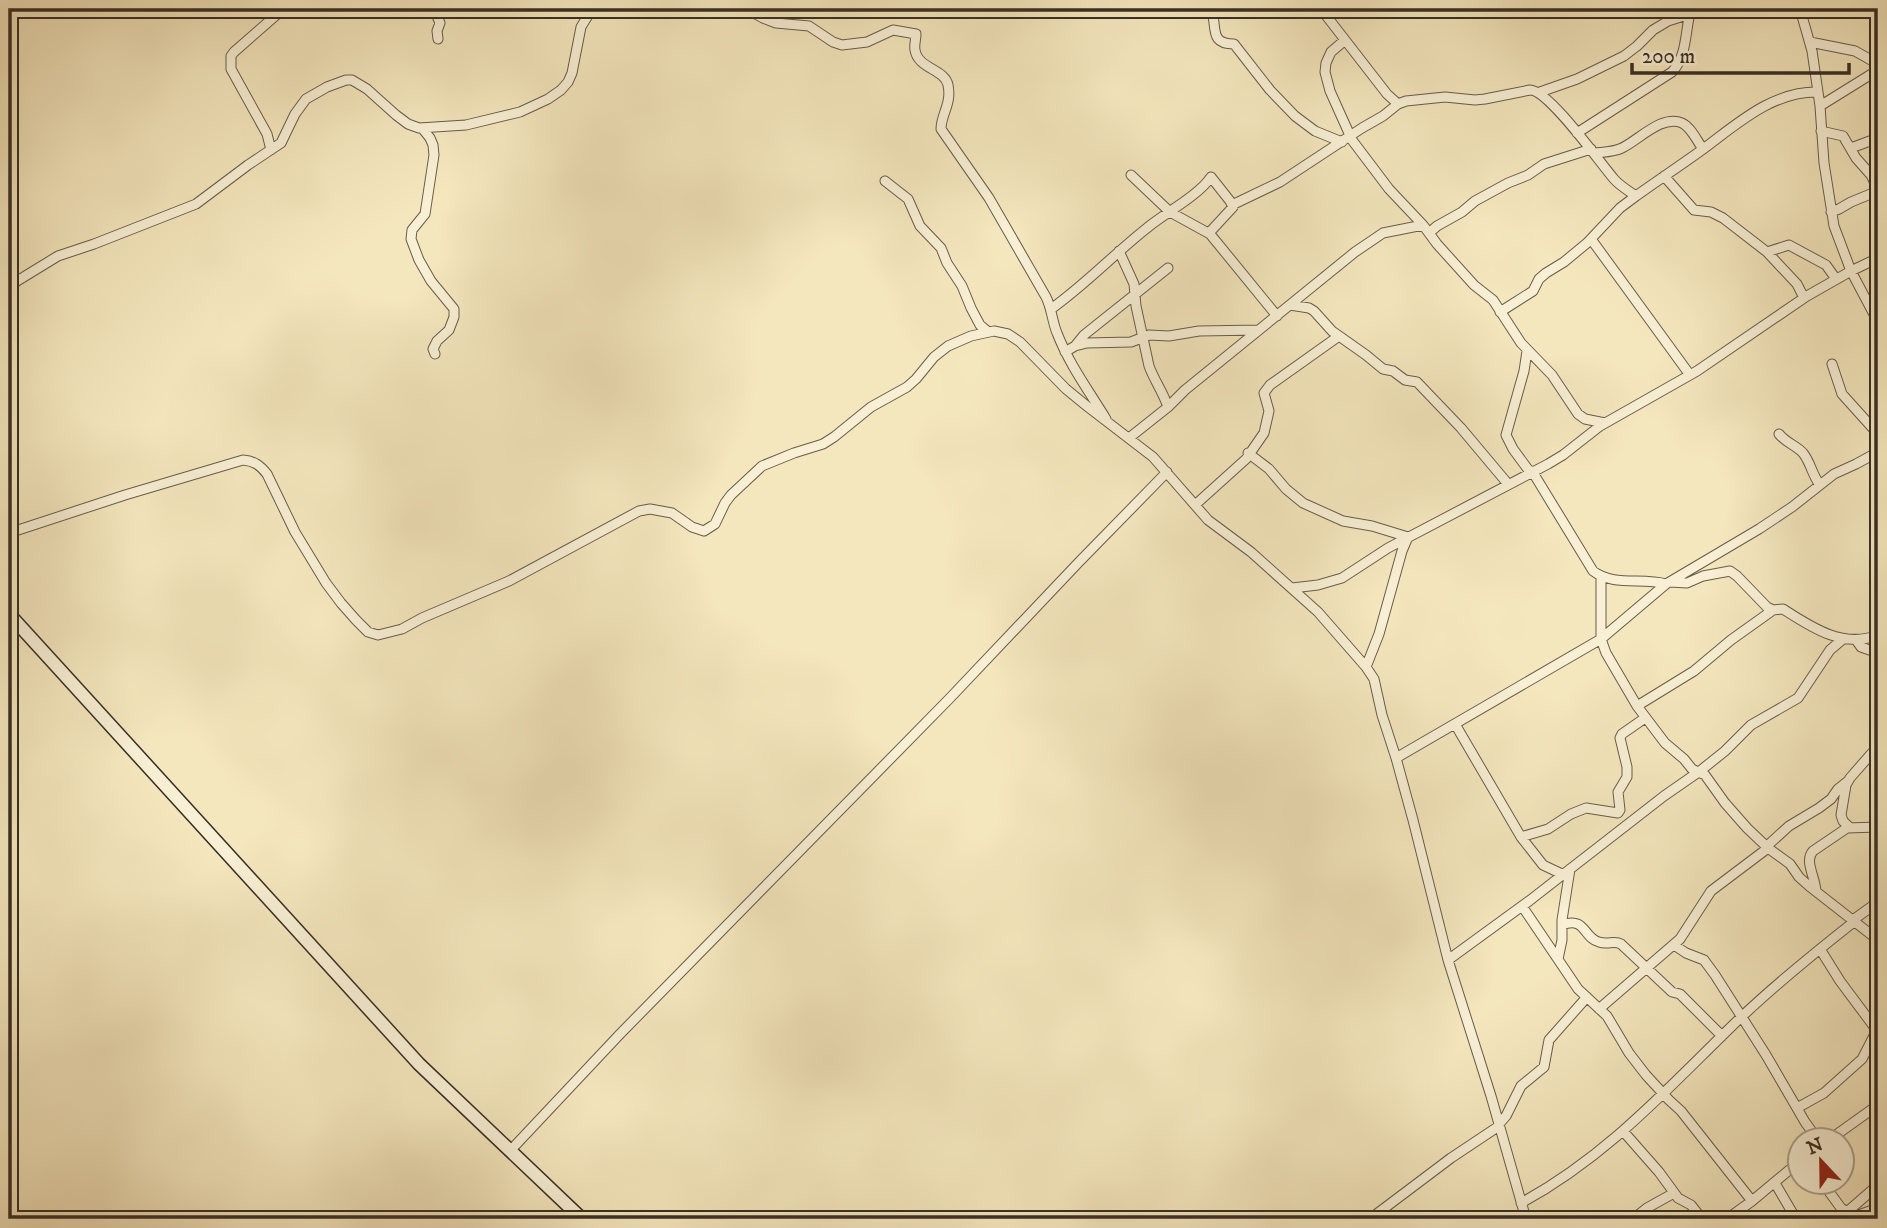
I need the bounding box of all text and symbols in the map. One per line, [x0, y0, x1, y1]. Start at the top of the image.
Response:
scale bar [1632, 32, 1848, 76]
text: 200 m [1642, 44, 1695, 70]
north arrow [1786, 1126, 1856, 1196]
text: N [1804, 1133, 1827, 1160]

